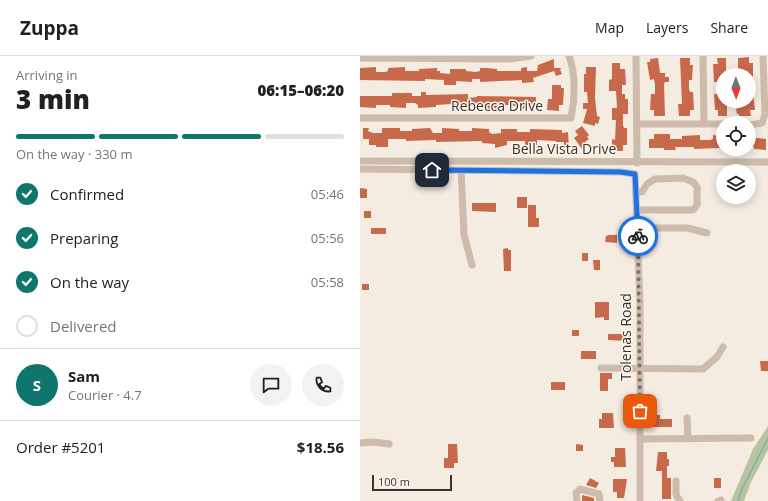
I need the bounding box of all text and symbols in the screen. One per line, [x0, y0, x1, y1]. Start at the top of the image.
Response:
text: Zuppa [20, 15, 79, 41]
text: Map [595, 18, 624, 37]
text: Layers [646, 18, 688, 37]
text: Share [710, 18, 748, 37]
text: Arriving in [16, 66, 78, 84]
north arrow [716, 68, 756, 108]
map controls [716, 68, 756, 204]
text: 06:15–06:20 [258, 80, 344, 100]
text: 3 min [16, 81, 90, 117]
street label: Rebecca Drive [451, 96, 543, 115]
button: locate [716, 116, 756, 156]
street label: Bella Vista Drive [512, 139, 616, 158]
text: On the way · 330 m [16, 145, 132, 163]
pin [415, 153, 449, 187]
icon: home [421, 159, 443, 181]
button: layers [716, 164, 756, 204]
icon: check [16, 183, 38, 205]
text: Confirmed [50, 184, 124, 204]
text: 05:46 [311, 185, 344, 203]
courier [618, 216, 658, 256]
icon: bike [627, 225, 649, 247]
icon: check [16, 227, 38, 249]
text: Preparing [50, 228, 118, 248]
text: 05:56 [311, 229, 344, 247]
icon: check [16, 271, 38, 293]
text: On the way [50, 272, 129, 292]
text: 05:58 [311, 273, 344, 291]
street label: Tolenas Road [616, 293, 635, 381]
text: Delivered [50, 316, 117, 336]
button: chat [250, 364, 292, 406]
button: phone [302, 364, 344, 406]
text: Sam [68, 366, 100, 386]
text: S [33, 375, 41, 395]
text: Courier · 4.7 [68, 386, 142, 404]
pin [623, 394, 657, 428]
icon: bag [629, 400, 651, 422]
text: Order #5201 [16, 437, 105, 457]
text: $18.56 [297, 437, 344, 457]
scale bar [372, 473, 452, 492]
text: 100 m [378, 474, 410, 489]

